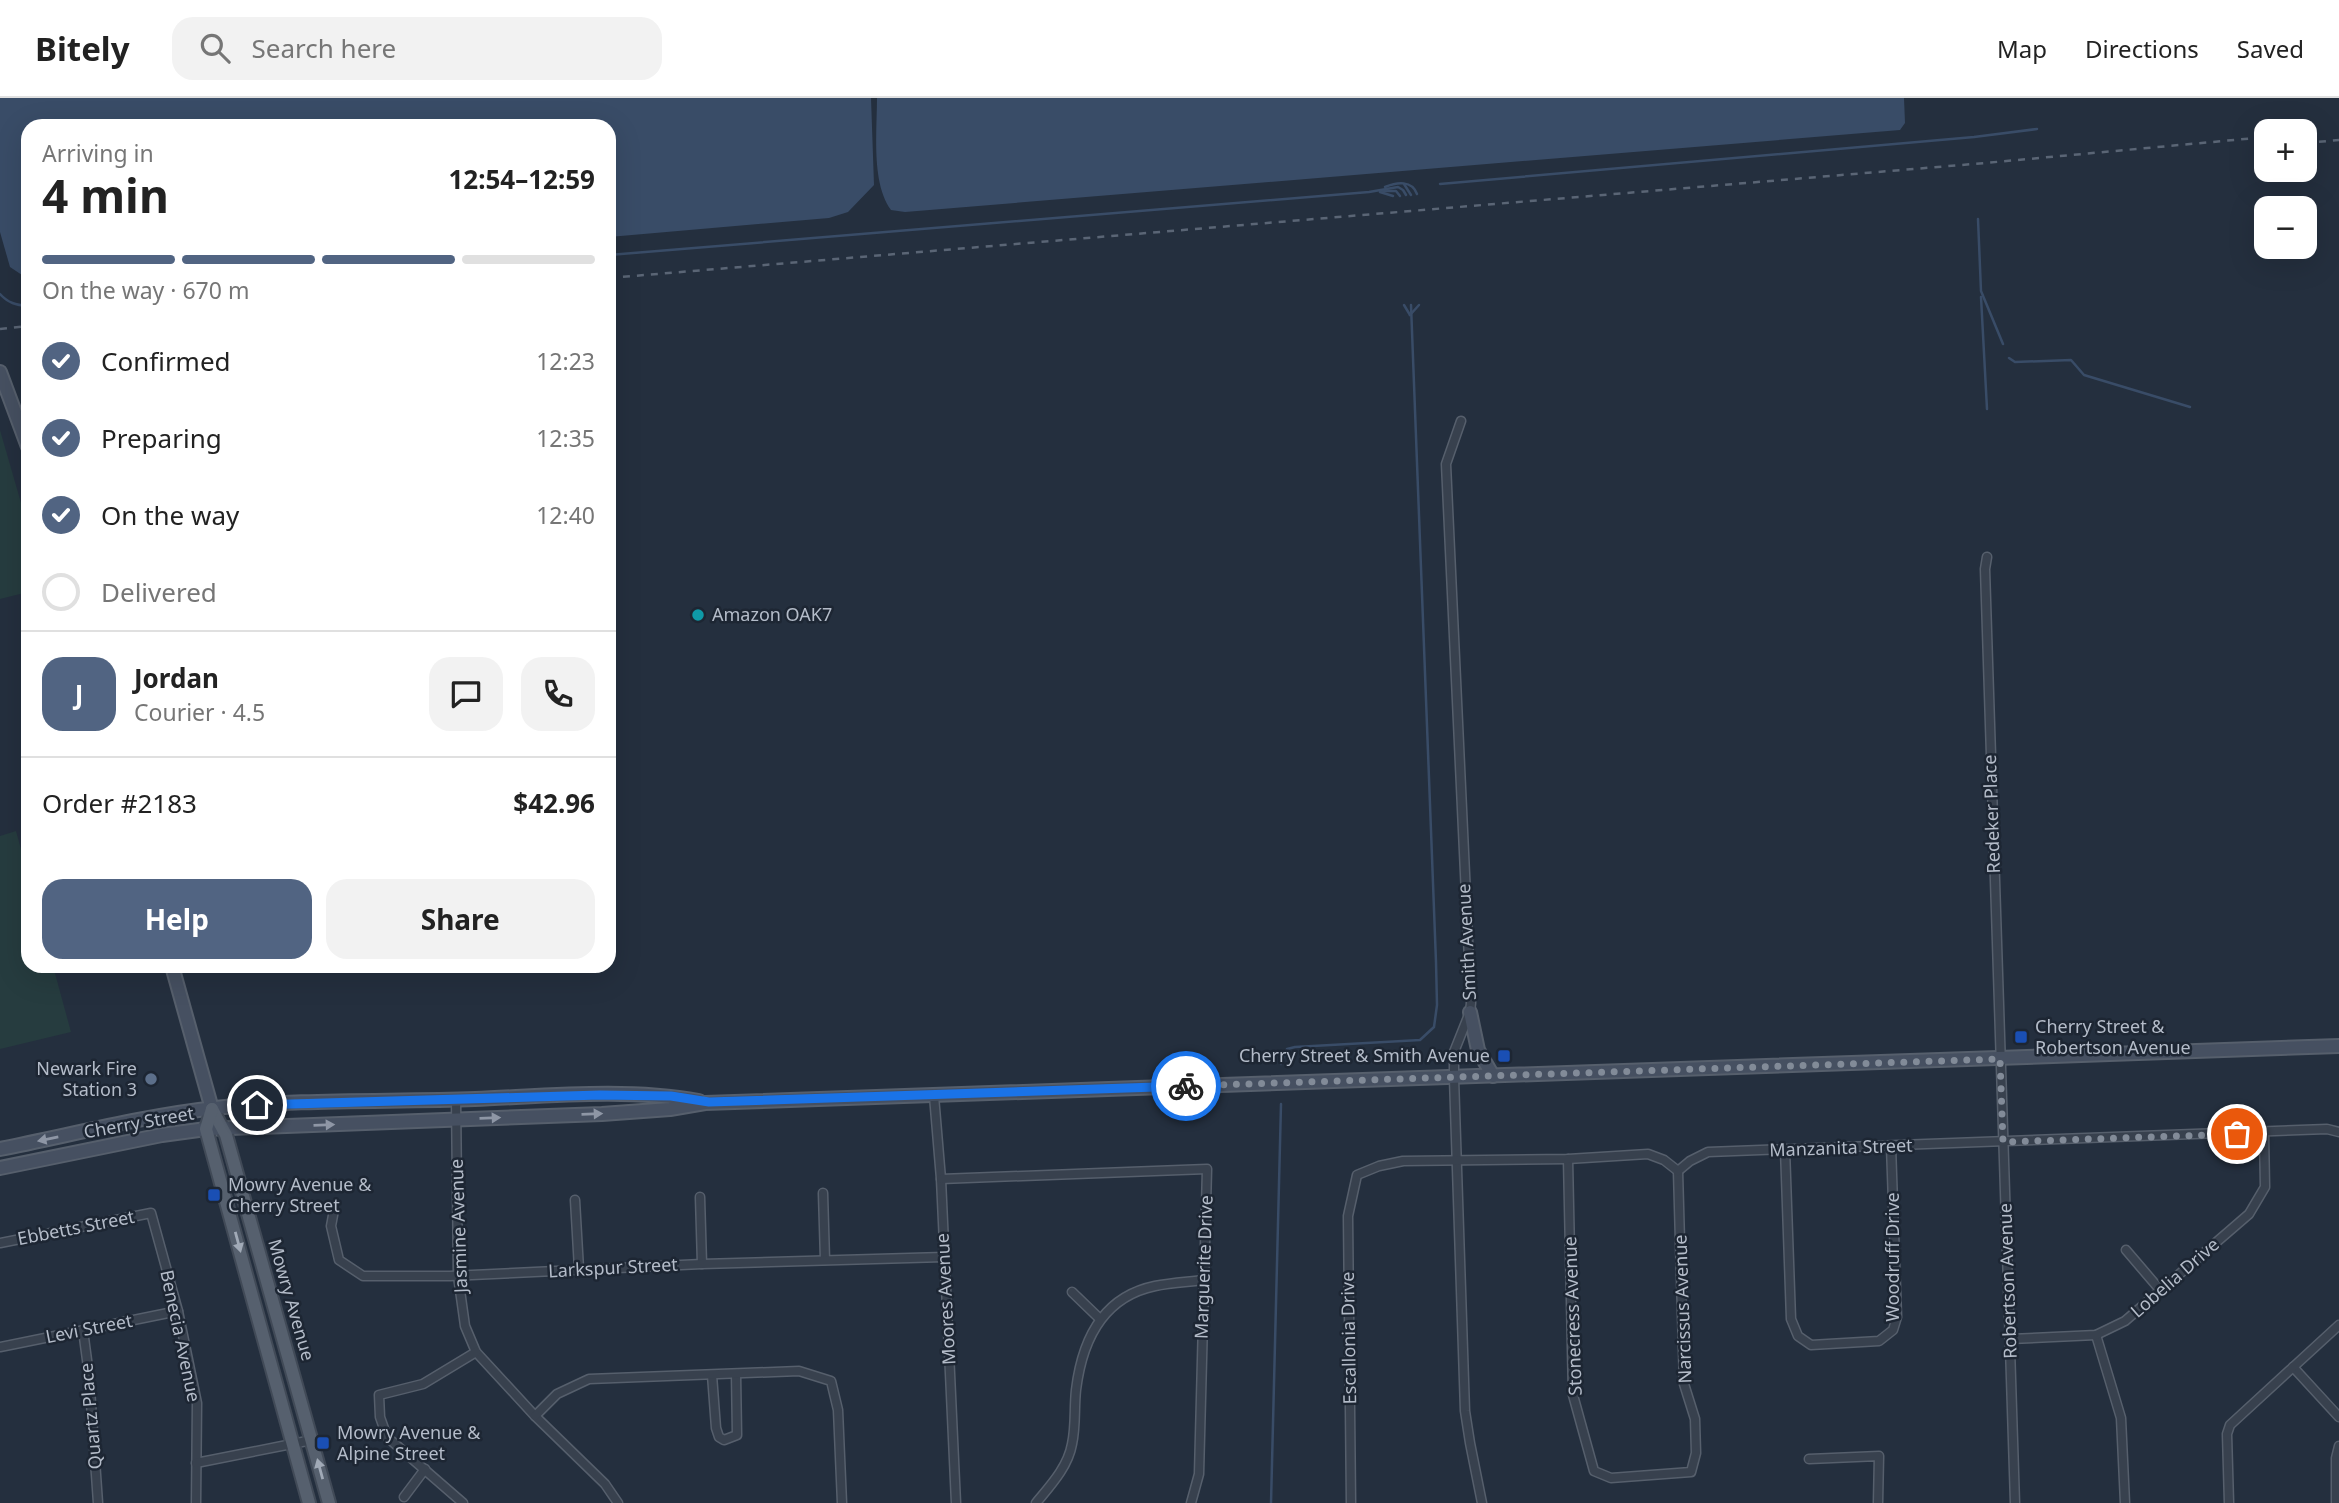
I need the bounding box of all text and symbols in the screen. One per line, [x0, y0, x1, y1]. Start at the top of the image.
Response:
search box [172, 17, 662, 80]
text: Bitely [35, 26, 130, 71]
icon: search [196, 29, 234, 67]
text: Search here [252, 30, 396, 66]
text: Map [1997, 32, 2047, 65]
text: Directions [2085, 32, 2199, 65]
text: Saved [2237, 32, 2304, 65]
map controls [2254, 119, 2317, 259]
button: + [2254, 119, 2317, 182]
text: Arriving in [42, 137, 154, 169]
text: 12:54–12:59 [448, 161, 595, 197]
text: 4 min [42, 164, 169, 226]
button: − [2254, 196, 2317, 259]
text: On the way · 670 m [42, 274, 249, 306]
icon: check [42, 342, 80, 380]
text: Confirmed [101, 343, 231, 379]
text: 12:23 [536, 345, 595, 377]
icon: check [42, 419, 80, 457]
text: Preparing [101, 420, 222, 456]
text: 12:35 [536, 422, 595, 454]
icon: check [42, 496, 80, 534]
text: On the way [101, 497, 239, 533]
text: 12:40 [536, 499, 595, 531]
text: Delivered [101, 574, 217, 610]
place label: Amazon OAK7 [712, 602, 832, 626]
marker: Amazon OAK7 [690, 607, 706, 623]
button: chat [429, 657, 503, 731]
button: phone [521, 657, 595, 731]
text: Jordan [134, 660, 219, 696]
text: J [75, 676, 83, 712]
text: Courier · 4.5 [134, 696, 265, 728]
street label: Redeker Place [1977, 754, 2005, 874]
text: Order #2183 [42, 785, 197, 821]
text: $42.96 [513, 785, 595, 821]
button: Help [42, 879, 312, 959]
button: Share [326, 879, 595, 959]
street label: Smith Avenue [1451, 883, 1481, 1001]
place label: Cherry Street & Robertson Avenue [2035, 1014, 2191, 1059]
marker: Cherry Street & Robertson Avenue [2013, 1029, 2029, 1045]
place label: Cherry Street & Smith Avenue [1239, 1043, 1490, 1067]
marker: Cherry Street & Smith Avenue [1496, 1048, 1512, 1064]
courier [1151, 1051, 1221, 1121]
place label: Newark Fire Station 3 [36, 1056, 137, 1101]
icon: bike [1167, 1067, 1205, 1105]
marker: Newark Fire Station 3 [143, 1071, 159, 1087]
pin [227, 1075, 287, 1135]
icon: home [238, 1086, 276, 1124]
street label: Cherry Street [82, 1100, 196, 1144]
pin [2207, 1104, 2267, 1164]
one-way arrow [581, 1109, 603, 1120]
one-way arrow [479, 1113, 501, 1124]
icon: bag [2218, 1115, 2256, 1153]
one-way arrow [313, 1119, 335, 1130]
street label: Manzanita Street [1769, 1132, 1914, 1161]
one-way arrow [37, 1134, 59, 1145]
street label: Jasmine Avenue [444, 1159, 472, 1296]
place label: Mowry Avenue & Cherry Street [228, 1172, 372, 1217]
marker: Mowry Avenue & Cherry Street [206, 1187, 222, 1203]
street label: Woodruff Drive [1880, 1192, 1904, 1322]
street label: Marguerite Drive [1188, 1195, 1218, 1339]
street label: Robertson Avenue [1992, 1203, 2022, 1359]
street label: Ebbetts Street [15, 1204, 137, 1250]
one-way arrow [233, 1232, 243, 1253]
street label: Lobelia Drive [2125, 1232, 2224, 1322]
street label: Moores Avenue [930, 1233, 960, 1366]
street label: Narcissus Avenue [1667, 1234, 1697, 1384]
street label: Mowry Avenue [263, 1236, 321, 1363]
street label: Stonecress Avenue [1557, 1236, 1587, 1396]
street label: Larkspur Street [548, 1252, 679, 1282]
street label: Benecia Avenue [155, 1268, 207, 1404]
street label: Escallonia Drive [1335, 1272, 1361, 1405]
street label: Levi Street [43, 1308, 135, 1348]
street label: Quartz Place [73, 1362, 107, 1470]
place label: Mowry Avenue & Alpine Street [337, 1420, 481, 1465]
marker: Mowry Avenue & Alpine Street [315, 1435, 331, 1451]
one-way arrow [314, 1458, 325, 1480]

